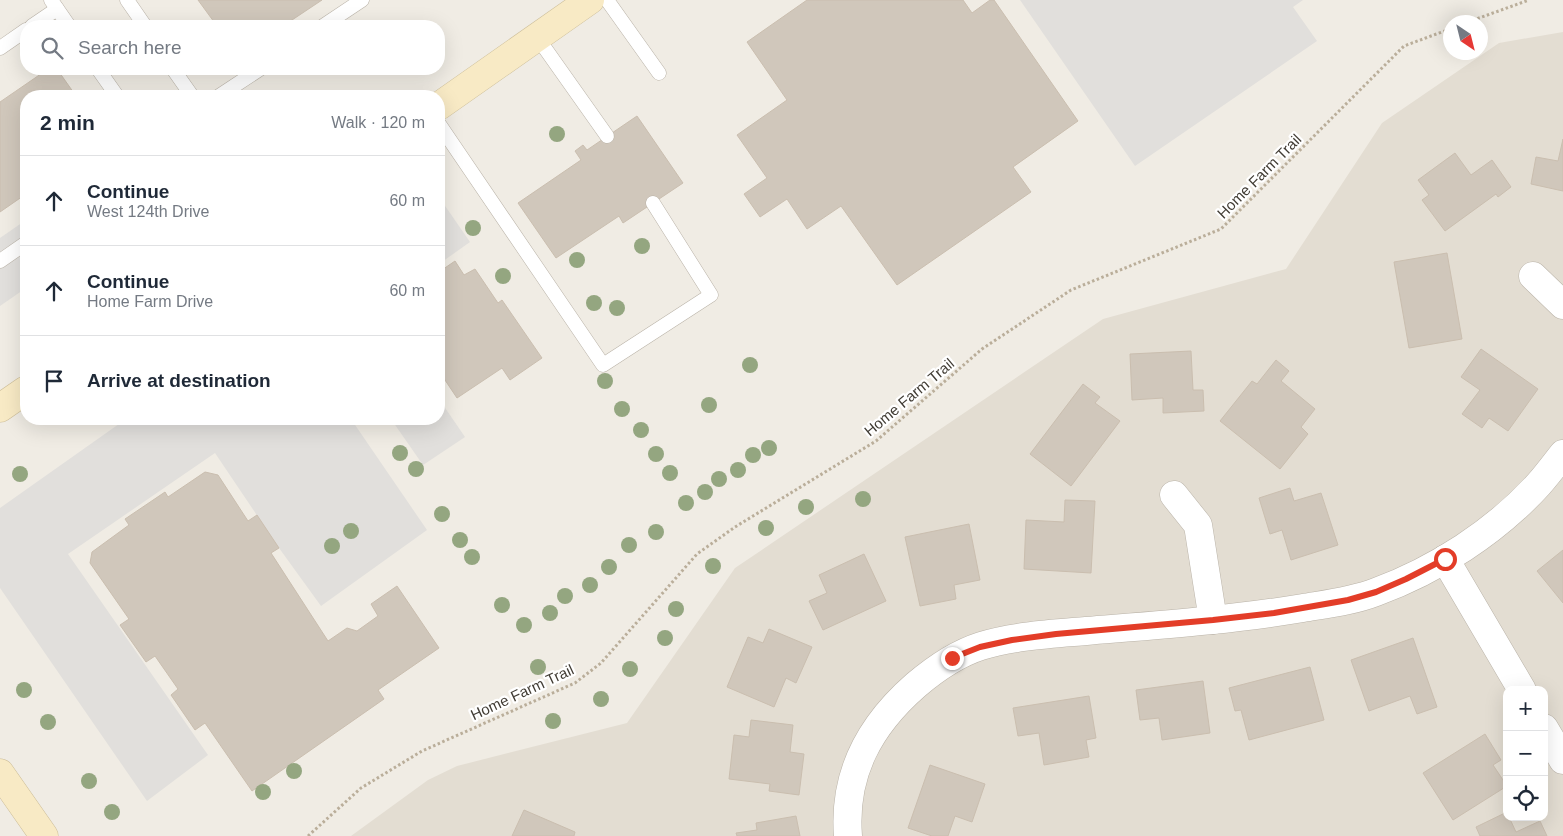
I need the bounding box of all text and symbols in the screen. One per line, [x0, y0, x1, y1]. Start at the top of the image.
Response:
north arrow [1443, 15, 1488, 60]
search box [20, 20, 445, 75]
icon: search [38, 34, 66, 62]
text: Search here [78, 37, 182, 58]
text: 2 min [40, 111, 95, 134]
text: Walk · 120 m [331, 114, 425, 131]
street label: Home Farm Trail [1214, 131, 1304, 221]
text: Continue [87, 181, 169, 202]
icon: ahead [40, 187, 68, 215]
text: 60 m [389, 192, 425, 209]
text: West 124th Drive [87, 203, 209, 220]
text: Continue [87, 271, 169, 292]
icon: ahead [40, 277, 68, 305]
text: 60 m [389, 282, 425, 299]
text: Home Farm Drive [87, 293, 213, 310]
street label: Home Farm Trail [861, 355, 957, 439]
icon: arrive [40, 367, 68, 395]
text: Arrive at destination [87, 370, 271, 391]
route start [1434, 548, 1457, 571]
route end [941, 647, 964, 670]
street label: Home Farm Trail [468, 661, 576, 723]
map controls [1503, 686, 1548, 821]
button: + [1503, 686, 1548, 731]
button: − [1503, 731, 1548, 776]
button: locate [1503, 776, 1548, 821]

